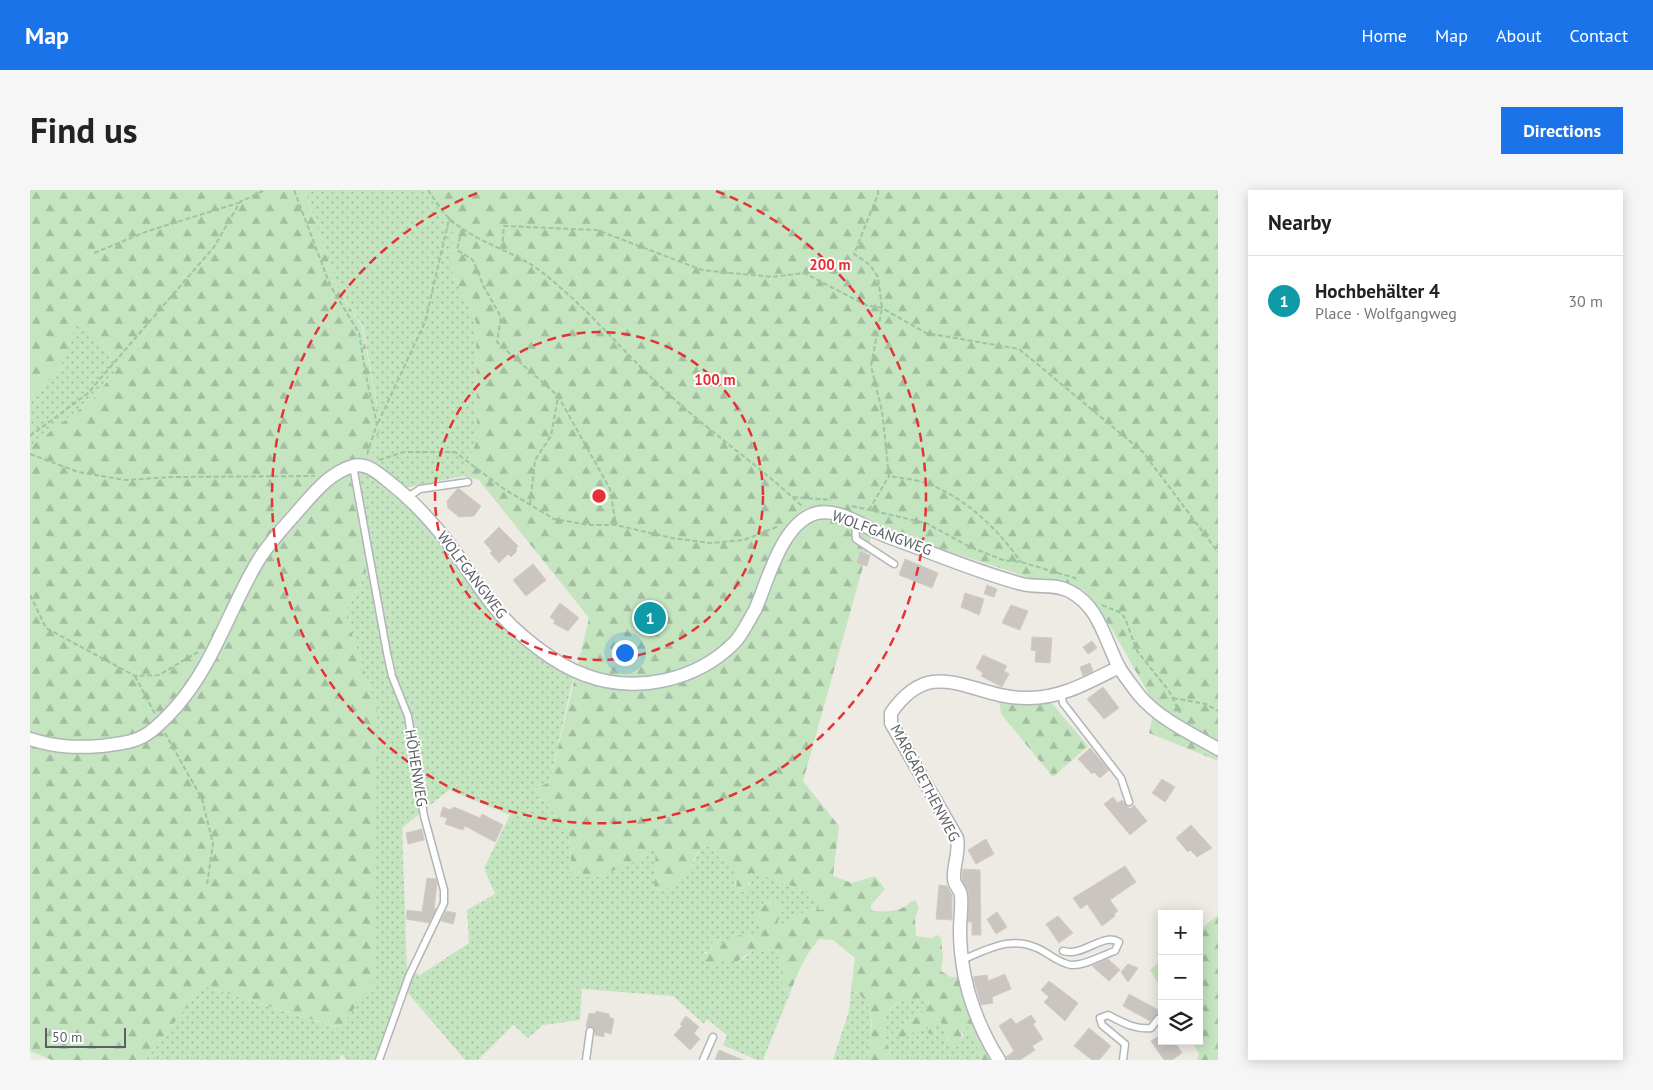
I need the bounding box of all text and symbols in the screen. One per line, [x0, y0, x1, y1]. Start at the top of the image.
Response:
text: Map [25, 20, 69, 51]
text: Home [1361, 24, 1407, 47]
text: Map [1435, 24, 1468, 47]
text: About [1496, 24, 1542, 47]
text: Contact [1570, 24, 1628, 47]
text: Find us [30, 107, 138, 153]
button: Directions [1501, 107, 1623, 154]
text: Nearby [1268, 209, 1331, 236]
text: 200 m [809, 255, 851, 274]
text: Hochbehälter 4 [1315, 279, 1440, 303]
text: 1 [1279, 291, 1289, 311]
text: 30 m [1568, 291, 1603, 311]
text: Place · Wolfgangweg [1315, 303, 1457, 323]
text: 100 m [694, 370, 736, 389]
centre of rings [590, 487, 608, 505]
street label: WOLFGANGWEG [830, 506, 935, 559]
street label: WOLFGANGWEG [433, 527, 512, 622]
pin: 1 [634, 599, 666, 637]
your location [612, 640, 638, 666]
street label: MARGARETHENWEG [887, 721, 964, 845]
street label: HÖHENWEG [401, 728, 432, 808]
map controls [1158, 910, 1203, 1045]
button: + [1158, 910, 1203, 955]
button: − [1158, 955, 1203, 1000]
button: layers [1158, 1000, 1203, 1045]
scale bar [45, 1025, 126, 1048]
text: 50 m [52, 1028, 82, 1046]

